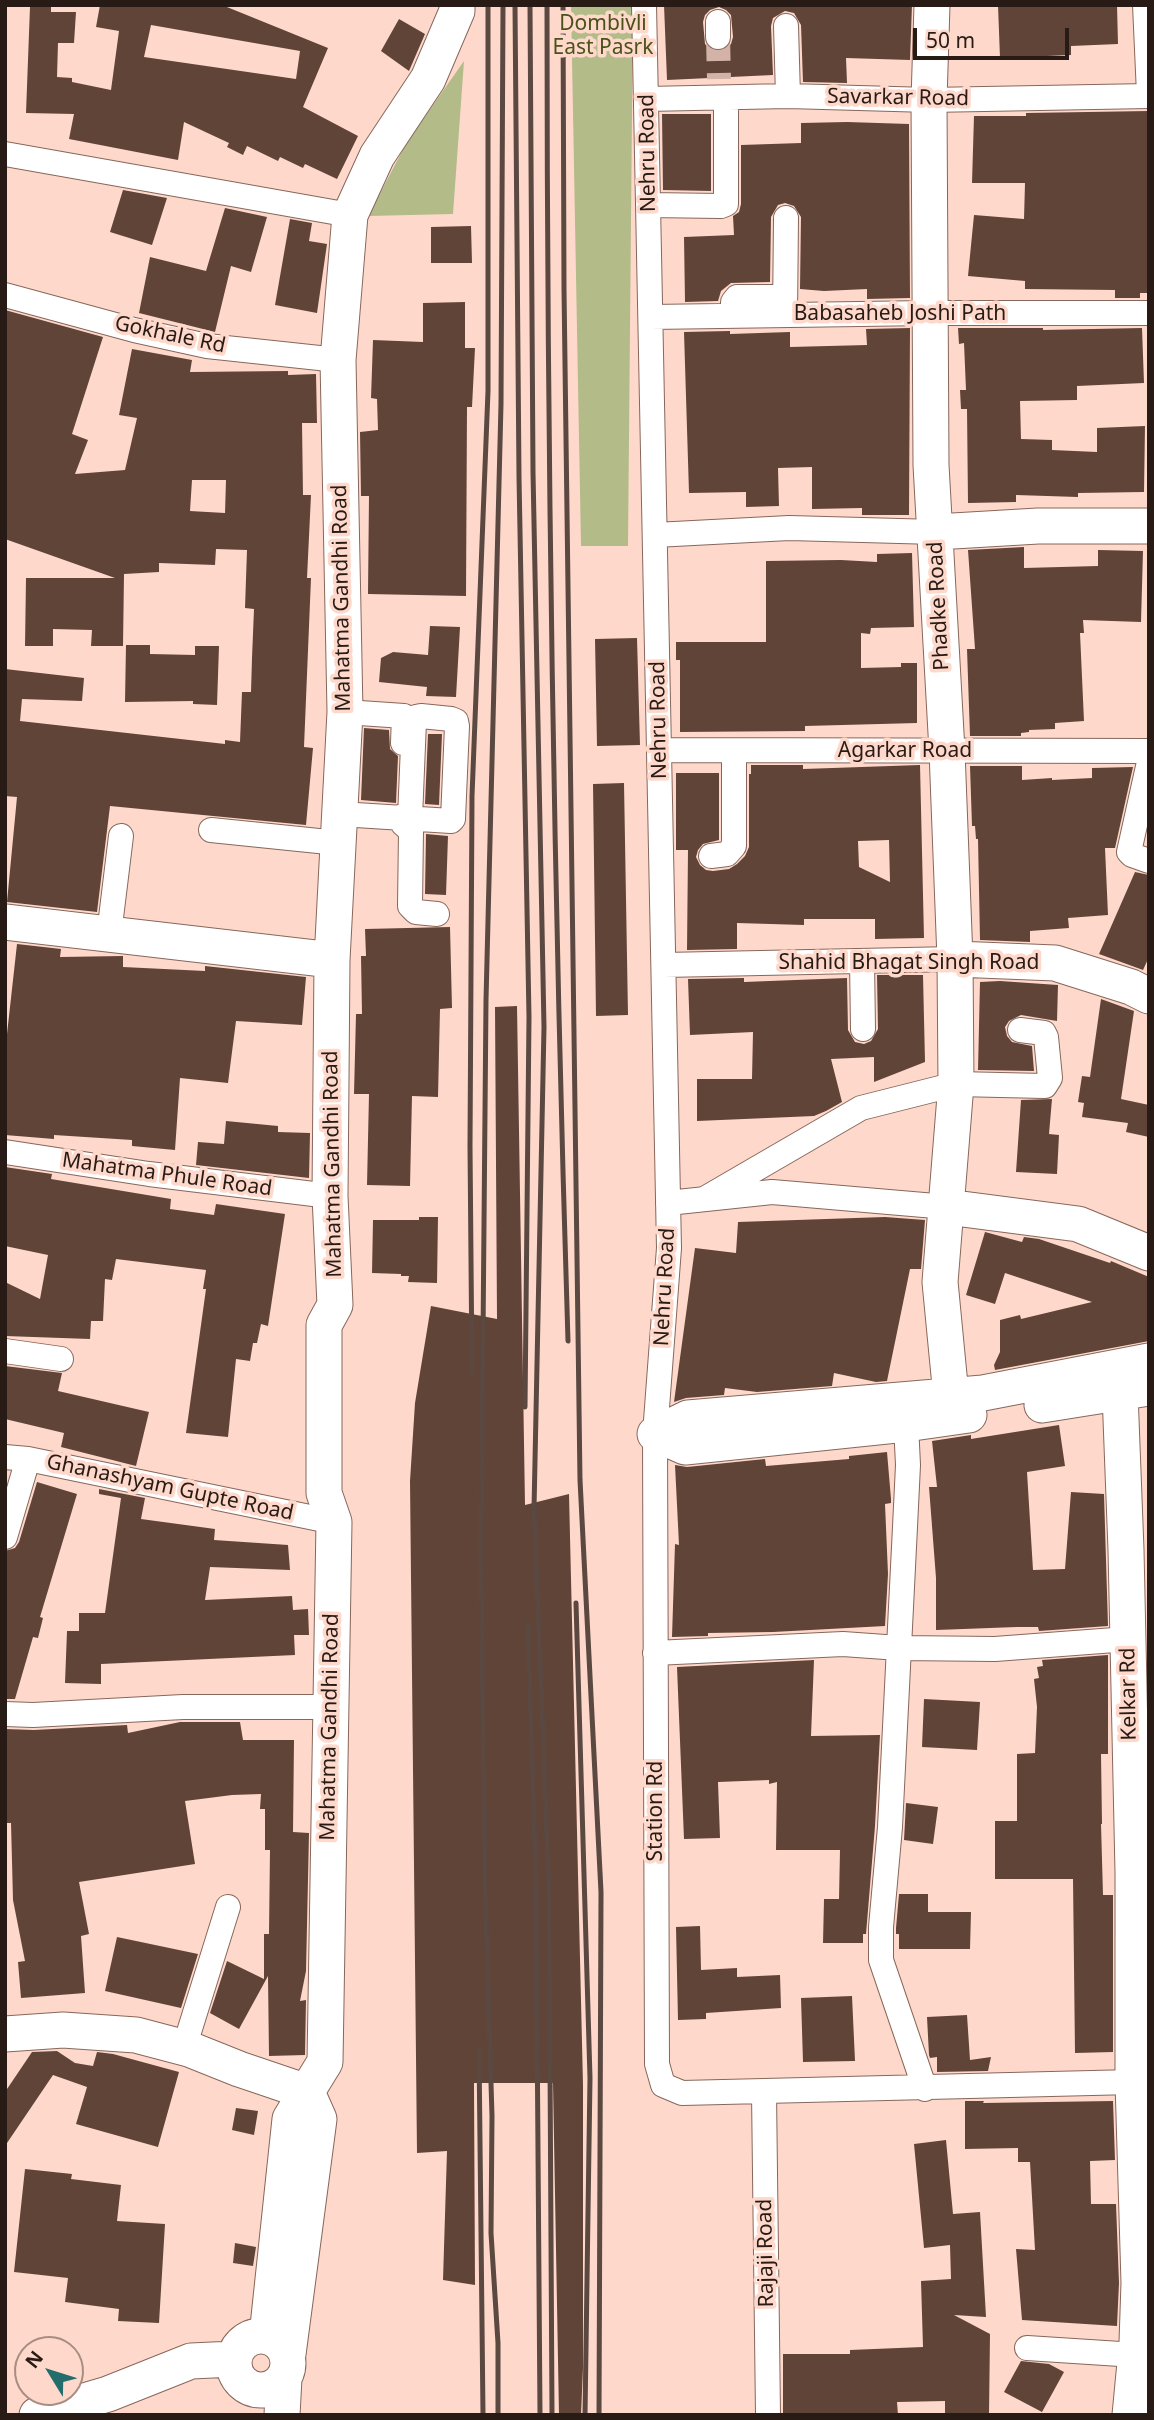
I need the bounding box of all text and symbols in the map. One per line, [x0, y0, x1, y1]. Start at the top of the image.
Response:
park label: Dombivli East Pasrk [553, 11, 653, 61]
scale bar [916, 14, 1072, 58]
text: 50 m [926, 26, 975, 54]
street label: Savarkar Road [827, 84, 969, 112]
street label: Nehru Road [634, 94, 662, 212]
street label: Babasaheb Joshi Path [794, 301, 1006, 327]
street label: Gokhale Rd [112, 311, 228, 359]
street label: Mahatma Gandhi Road [327, 484, 357, 712]
street label: Phadke Road [923, 541, 955, 671]
street label: Nehru Road [645, 661, 673, 779]
street label: Agarkar Road [838, 738, 972, 764]
street label: Shahid Bhagat Singh Road [779, 950, 1039, 976]
street label: Mahatma Gandhi Road [318, 1050, 348, 1278]
street label: Mahatma Phule Road [60, 1148, 274, 1202]
street label: Nehru Road [649, 1227, 681, 1347]
street label: Ghanashyam Gupte Road [44, 1449, 296, 1527]
street label: Mahatma Gandhi Road [315, 1613, 345, 1841]
street label: Kelkar Rd [1116, 1647, 1142, 1741]
street label: Station Rd [643, 1760, 669, 1862]
street label: Rajaji Road [752, 2198, 780, 2308]
north arrow [14, 2336, 84, 2406]
text: N [19, 2345, 49, 2373]

